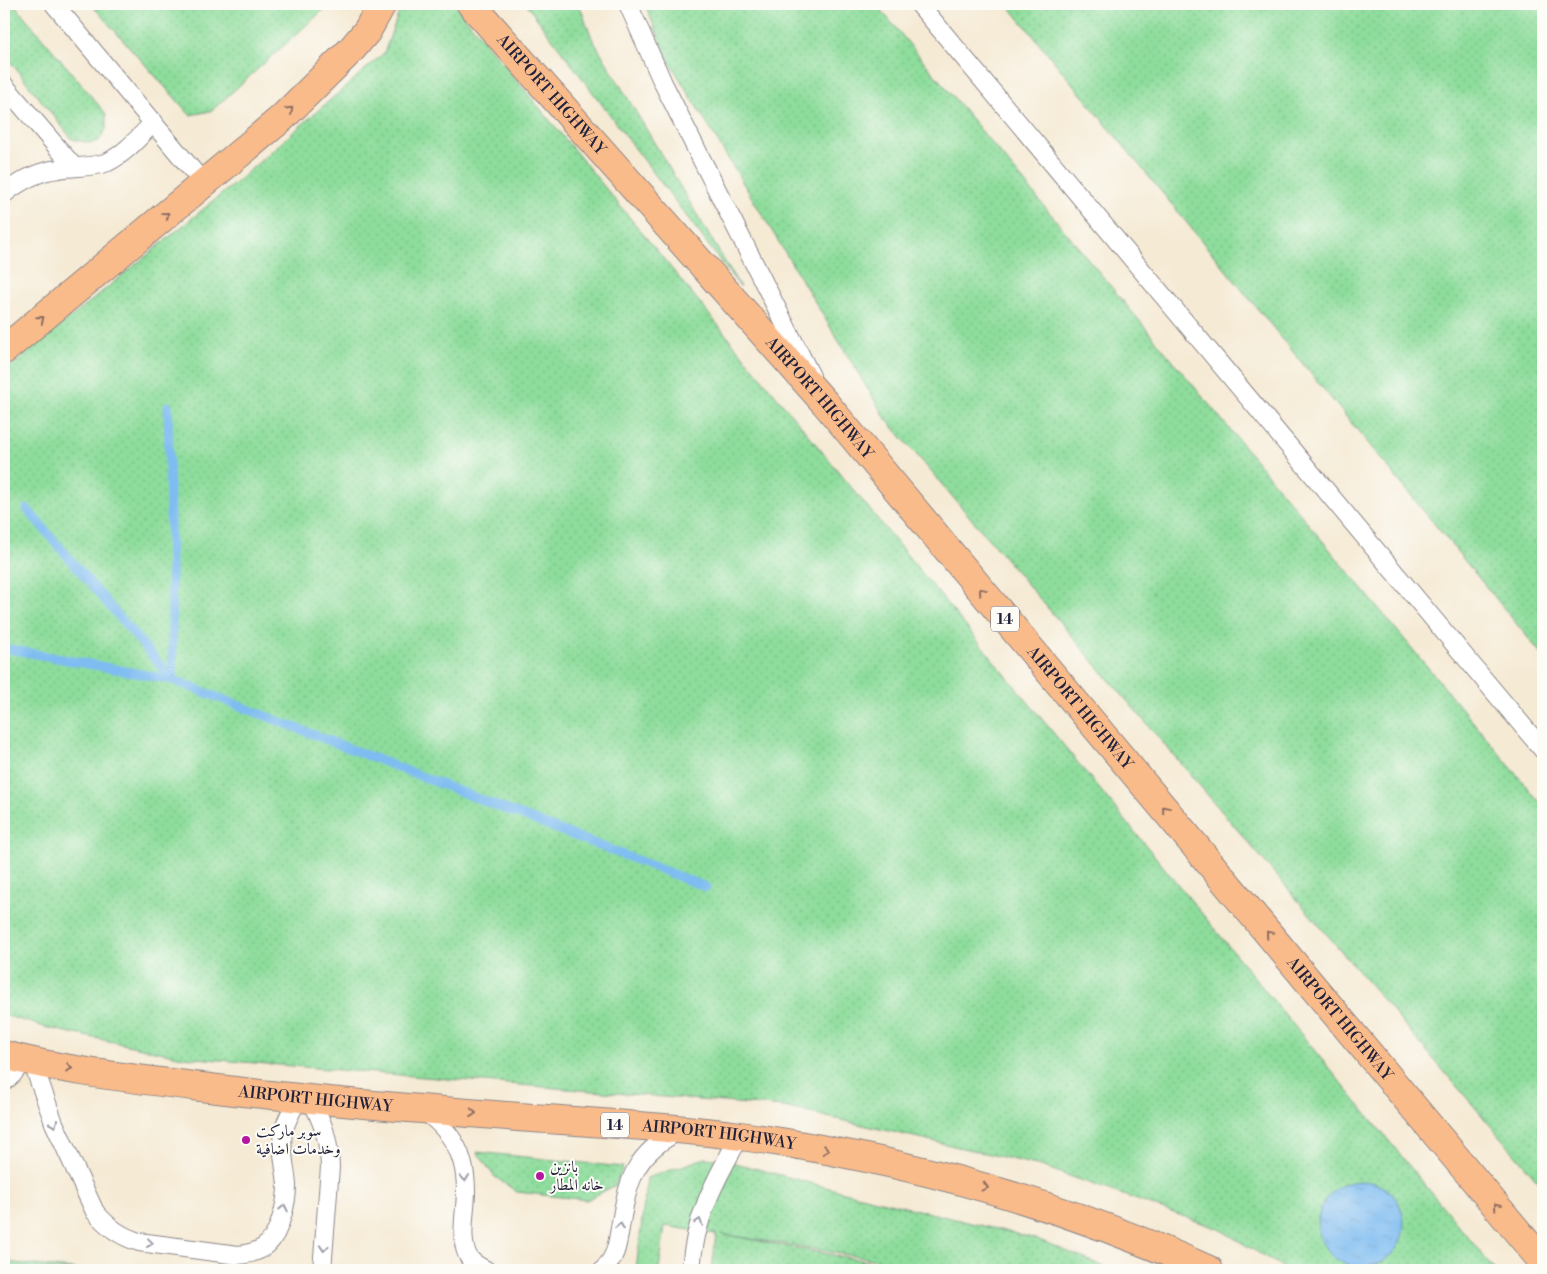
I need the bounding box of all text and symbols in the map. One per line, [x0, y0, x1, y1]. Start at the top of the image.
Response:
street label: AIRPORT HIGHWAY [492, 29, 611, 160]
one-way arrow [285, 107, 294, 116]
one-way arrow [161, 212, 170, 221]
one-way arrow [36, 315, 45, 324]
street label: AIRPORT HIGHWAY [761, 332, 879, 464]
one-way arrow [979, 588, 987, 597]
road number: 14 [991, 606, 1019, 632]
street label: AIRPORT HIGHWAY [1022, 641, 1138, 775]
one-way arrow [1161, 806, 1170, 815]
one-way arrow [1266, 931, 1274, 940]
street label: AIRPORT HIGHWAY [1282, 952, 1398, 1086]
one-way arrow [64, 1062, 73, 1072]
street label: AIRPORT HIGHWAY [236, 1081, 395, 1117]
one-way arrow [470, 1108, 478, 1119]
road number: 14 [601, 1112, 629, 1138]
street label: AIRPORT HIGHWAY [640, 1116, 799, 1155]
one-way arrow [48, 1119, 59, 1128]
place label: سوبر ماركت وخدمات اضافية [256, 1121, 341, 1159]
marker: سوبر ماركت وخدمات اضافية [240, 1134, 252, 1146]
one-way arrow [822, 1144, 831, 1154]
place label: بانزين خانه المطار [548, 1157, 604, 1195]
marker: بانزين خانه المطار [534, 1170, 546, 1182]
one-way arrow [459, 1175, 470, 1183]
one-way arrow [980, 1181, 988, 1191]
one-way arrow [278, 1203, 289, 1212]
one-way arrow [1493, 1203, 1502, 1212]
one-way arrow [693, 1219, 703, 1227]
one-way arrow [615, 1221, 625, 1230]
one-way arrow [146, 1237, 154, 1248]
one-way arrow [318, 1244, 329, 1252]

